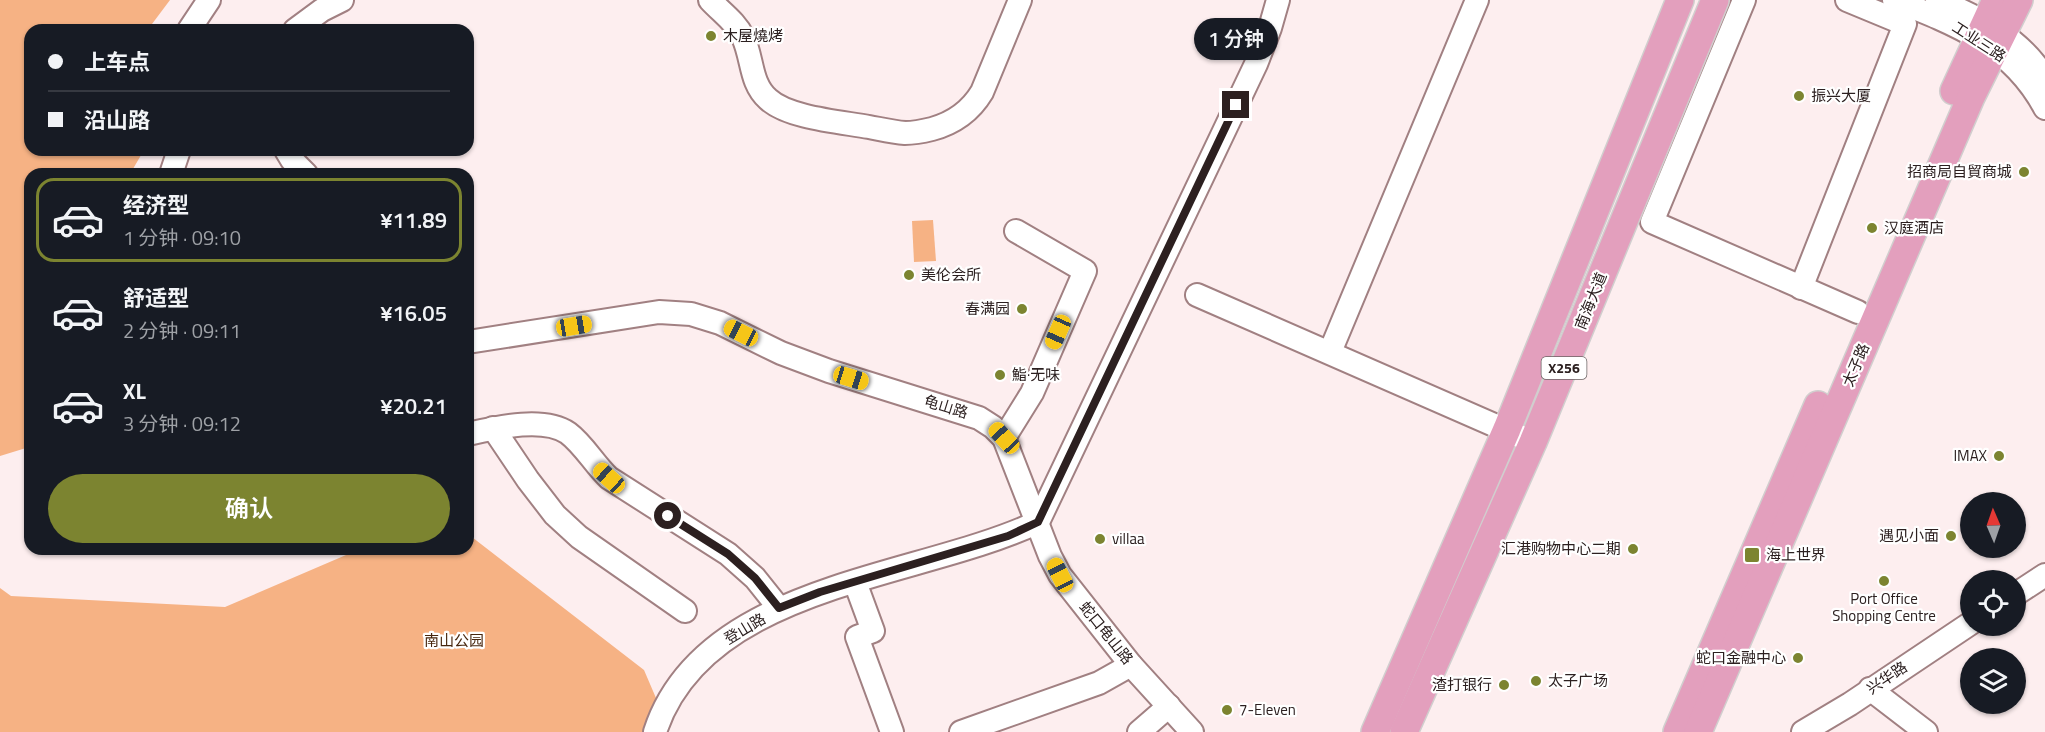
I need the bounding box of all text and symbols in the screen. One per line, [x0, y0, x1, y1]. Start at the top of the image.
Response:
street label: 工业三路 [1948, 16, 2011, 68]
callout: 1 分钟 [1194, 18, 1278, 60]
text: 1 分钟 [1208, 23, 1264, 54]
place label: 木屋燒烤 [723, 24, 783, 47]
marker: 木屋燒烤 [704, 29, 718, 43]
text: 上车点 [84, 45, 150, 79]
place label: 振兴大厦 [1811, 84, 1871, 107]
marker: 振兴大厦 [1792, 89, 1806, 103]
route end [1222, 91, 1249, 118]
text: 沿山路 [84, 103, 150, 137]
place label: 招商局自貿商城 [1907, 160, 2012, 183]
marker: 招商局自貿商城 [2017, 165, 2031, 179]
text: 经济型 [123, 188, 189, 222]
icon: car [51, 193, 105, 247]
text: ¥11.89 [380, 203, 447, 237]
place label: 汉庭酒店 [1884, 216, 1944, 239]
marker: 汉庭酒店 [1865, 221, 1879, 235]
text: 1 分钟 · 09:10 [123, 222, 241, 253]
place label: 美伦会所 [921, 263, 981, 286]
marker: 美伦会所 [902, 268, 916, 282]
street label: 南海大道 [1569, 269, 1612, 333]
text: 舒适型 [123, 281, 189, 315]
icon: car [51, 286, 105, 340]
text: ¥16.05 [380, 296, 447, 330]
place label: 春满园 [965, 297, 1010, 320]
marker: 春满园 [1015, 302, 1029, 316]
car [1042, 312, 1074, 352]
car [555, 314, 593, 338]
text: 2 分钟 · 09:11 [123, 315, 241, 346]
car [721, 317, 761, 349]
street label: 太子路 [1836, 340, 1875, 390]
road number: X256 [1542, 357, 1586, 379]
place label: 鮨·无味 [1012, 363, 1060, 386]
car [831, 364, 871, 392]
marker: 鮨·无味 [993, 368, 1007, 382]
text: XL [123, 374, 146, 408]
icon: car [51, 379, 105, 433]
text: ¥20.21 [380, 389, 447, 423]
street label: 龟山路 [921, 389, 971, 424]
text: 3 分钟 · 09:12 [123, 408, 241, 439]
car [985, 419, 1023, 457]
place label: IMAX [1953, 444, 1988, 467]
marker: IMAX [1992, 449, 2006, 463]
car [590, 459, 628, 497]
button: 确认 [48, 474, 450, 543]
north arrow [1960, 492, 2026, 558]
map controls [1960, 492, 2026, 714]
route start [654, 502, 681, 529]
place label: 遇见小面 [1879, 524, 1939, 547]
place label: villaa [1112, 527, 1145, 550]
marker: 遇见小面 [1944, 529, 1958, 543]
marker: villaa [1093, 532, 1107, 546]
place label: 汇港购物中心二期 [1501, 537, 1621, 560]
marker: 汇港购物中心二期 [1626, 542, 1640, 556]
place label: 海上世界 [1766, 543, 1826, 566]
marker: 海上世界 [1743, 546, 1761, 564]
car [1044, 555, 1076, 595]
button: locate [1960, 570, 2026, 636]
marker: Port Office Shopping Centre [1877, 574, 1891, 588]
place label: Port Office Shopping Centre [1832, 587, 1936, 627]
street label: 蛇口龟山路 [1074, 596, 1139, 669]
street label: 登山路 [720, 607, 770, 650]
park label: 南山公园 [424, 629, 484, 652]
place label: 蛇口金融中心 [1696, 646, 1786, 669]
button: layers [1960, 648, 2026, 714]
marker: 蛇口金融中心 [1791, 651, 1805, 665]
street label: 兴华路 [1862, 655, 1912, 700]
place label: 太子广场 [1548, 669, 1608, 692]
place label: 渣打银行 [1432, 673, 1492, 696]
marker: 太子广场 [1529, 674, 1543, 688]
marker: 渣打银行 [1497, 678, 1511, 692]
place label: 7-Eleven [1239, 698, 1296, 721]
marker: 7-Eleven [1220, 703, 1234, 717]

